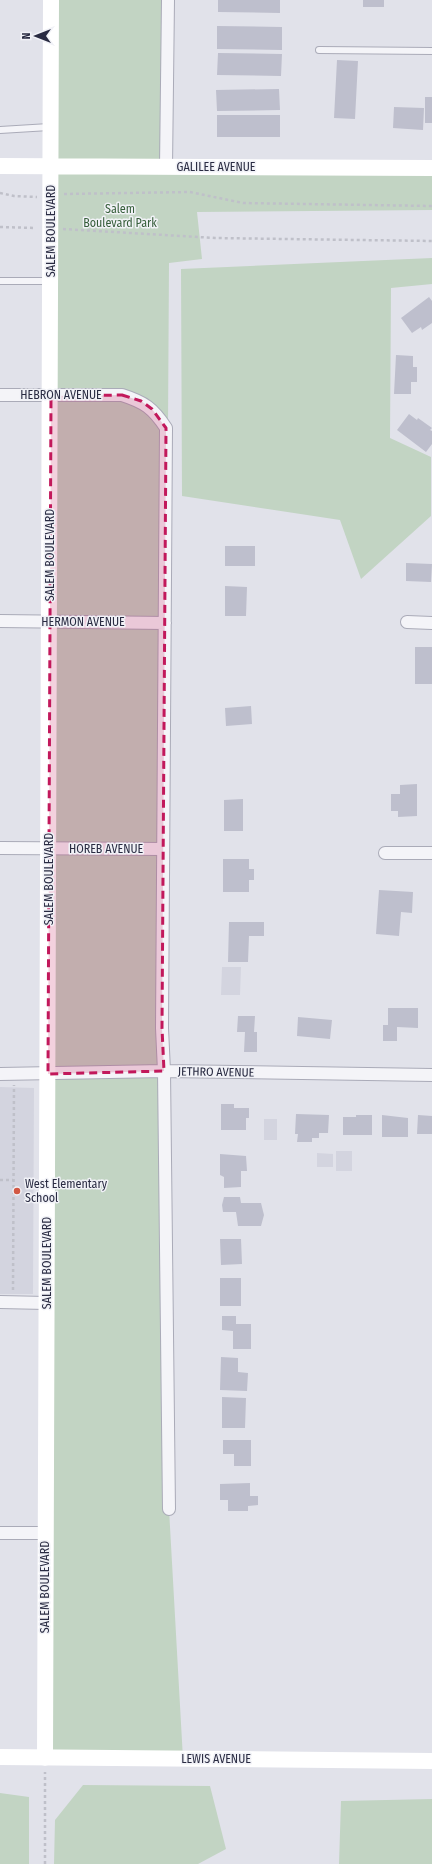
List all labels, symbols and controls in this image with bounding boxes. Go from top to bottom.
north arrow [16,16,56,56]
text: N [20,33,33,39]
street label: GALILEE AVENUE [177,160,256,174]
street label: SALEM BOULEVARD [44,185,58,277]
park label: Salem Boulevard Park [83,202,157,230]
street label: HEBRON AVENUE [20,388,102,402]
street label: SALEM BOULEVARD [43,509,57,601]
street label: HERMON AVENUE [41,615,125,629]
street label: SALEM BOULEVARD [42,833,56,925]
street label: HOREB AVENUE [69,842,143,856]
street label: JETHRO AVENUE [178,1064,255,1080]
place label: West Elementary School [25,1177,108,1205]
marker: West Elementary School [12,1186,22,1196]
street label: SALEM BOULEVARD [40,1217,54,1309]
street label: SALEM BOULEVARD [38,1541,52,1633]
street label: LEWIS AVENUE [181,1752,251,1766]

